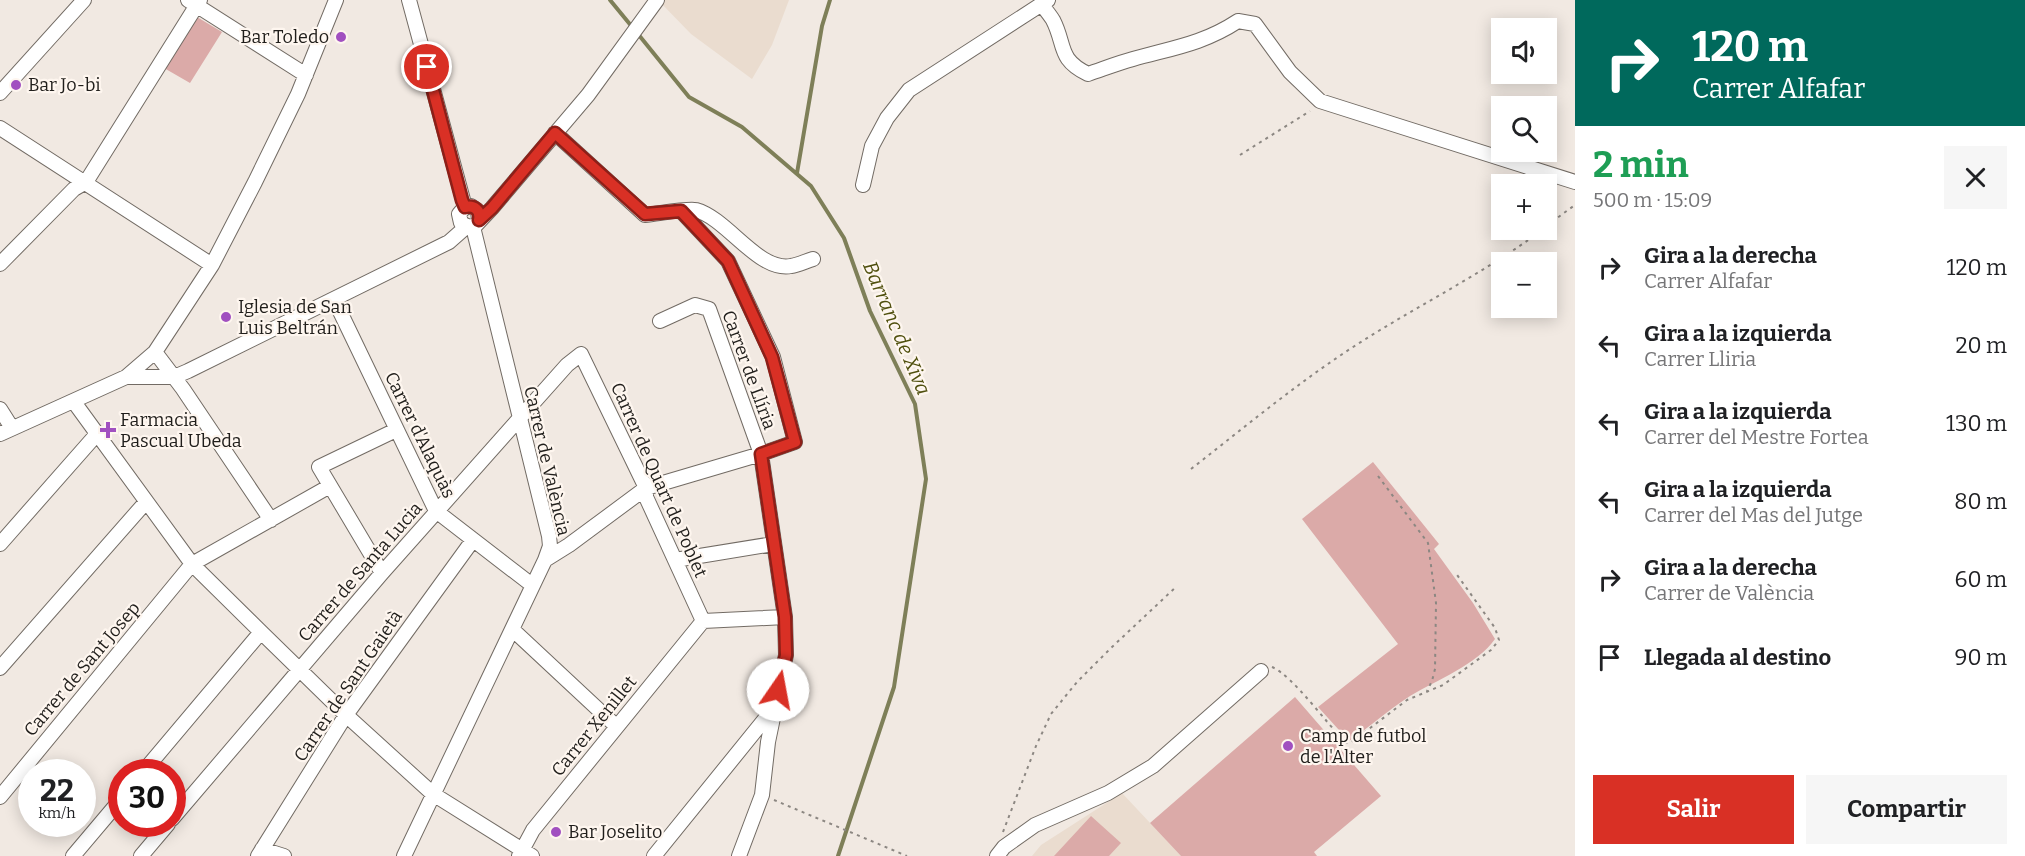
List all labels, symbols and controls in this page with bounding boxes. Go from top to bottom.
map controls [1491,18,1557,318]
button: sound [1491,18,1557,84]
text: 120 m [1692,22,1808,72]
icon: right [1593,24,1671,102]
place label: Bar Toledo [240,26,329,48]
marker: Bar Toledo [334,30,348,44]
pin [401,41,452,92]
icon: arrive [410,50,443,83]
text: Carrer Alfafar [1692,73,1865,105]
place label: Bar Jo-bi [28,74,101,96]
marker: Bar Jo-bi [9,78,23,92]
button: search [1491,96,1557,162]
text: 2 min [1593,143,1689,187]
button: close [1944,146,2007,209]
button: + [1491,174,1557,240]
text: 500 m · 15:09 [1593,188,1712,212]
text: Gira a la derecha [1644,242,1817,269]
icon: right [1593,251,1626,284]
button: − [1491,252,1557,318]
text: 120 m [1947,254,2007,281]
water label: Barranc de Xiva [858,258,936,398]
text: Carrer Alfafar [1644,269,1772,293]
place label: Iglesia de San Luis Beltrán [238,296,352,339]
street label: Carrer de Llíria [717,307,781,433]
marker: Iglesia de San Luis Beltrán [219,310,233,324]
text: Gira a la izquierda [1644,320,1832,347]
icon: left [1593,329,1626,362]
text: 20 m [1956,332,2007,359]
text: Carrer Lliria [1644,347,1756,371]
street label: Carrer d'Alaquàs [380,368,460,502]
street label: Carrer de Quart de Poblet [606,379,712,581]
street label: Carrer de València [519,384,575,538]
text: Gira a la izquierda [1644,398,1832,425]
icon: left [1593,407,1626,440]
place label: Farmacia Pascual Ubeda [120,409,242,452]
text: 130 m [1946,410,2007,437]
marker: Farmacia Pascual Ubeda [101,423,115,437]
text: Carrer del Mestre Fortea [1644,425,1869,449]
text: Gira a la izquierda [1644,476,1832,503]
icon: left [1593,485,1626,518]
text: 80 m [1954,488,2007,515]
street label: Carrer de Santa Lucia [293,497,427,646]
text: Carrer del Mas del Jutge [1644,503,1863,527]
text: Gira a la derecha [1644,554,1817,581]
icon: right [1593,563,1626,596]
text: 60 m [1955,566,2007,593]
text: Carrer de València [1644,581,1814,605]
street label: Carrer de Sant Josep [19,597,145,741]
street label: Carrer de Sant Gaietà [289,606,407,766]
icon: arrive [1593,641,1626,674]
text: Llegada al destino [1644,644,1831,671]
text: 90 m [1955,644,2007,671]
position arrow [746,658,810,722]
street label: Carrer Xenillet [547,671,642,781]
place label: Camp de futbol de l'Alter [1300,725,1426,768]
marker: Camp de futbol de l'Alter [1281,739,1295,753]
speed limit sign: 30 [108,759,186,837]
text: 22 [40,773,74,809]
button: Salir [1593,775,1794,844]
button: Compartir [1806,775,2007,844]
text: km/h [38,804,76,822]
place label: Bar Joselito [568,821,662,843]
marker: Bar Joselito [549,825,563,839]

